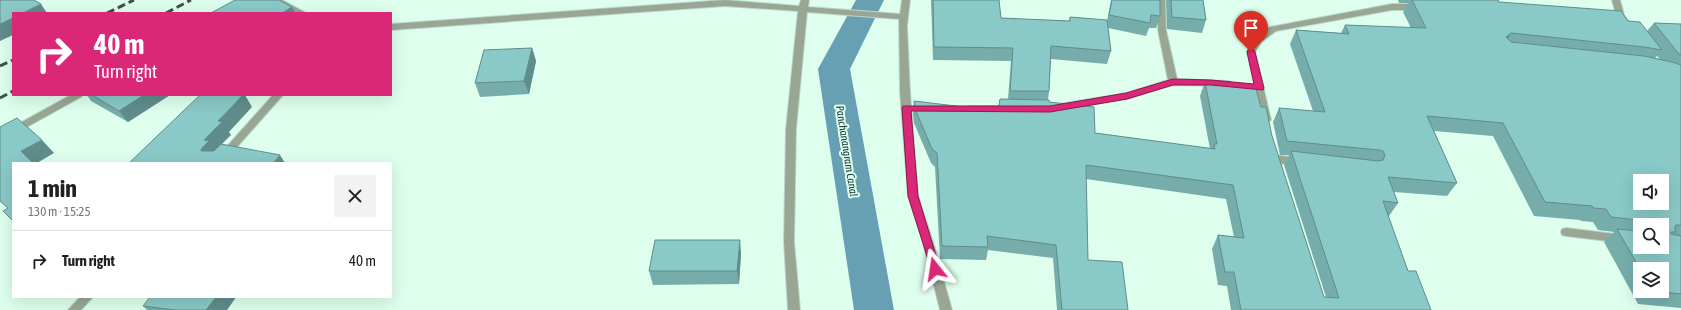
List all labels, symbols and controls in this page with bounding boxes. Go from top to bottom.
pin [1234,11,1268,52]
icon: arrive [1240,17,1262,39]
icon: right [28,28,80,80]
text: 40 m [94,28,144,60]
text: Turn right [94,61,157,82]
water label: Panchanangram Canal [834,105,860,198]
map controls [1633,174,1669,298]
button: sound [1633,174,1669,210]
text: 1 min [28,175,77,202]
button: close [334,175,376,217]
text: 130 m · 15:25 [28,204,91,219]
button: search [1633,218,1669,254]
position arrow [914,248,956,290]
icon: right [28,250,50,272]
text: Turn right [62,252,115,269]
text: 40 m [349,252,376,269]
button: layers [1633,262,1669,298]

